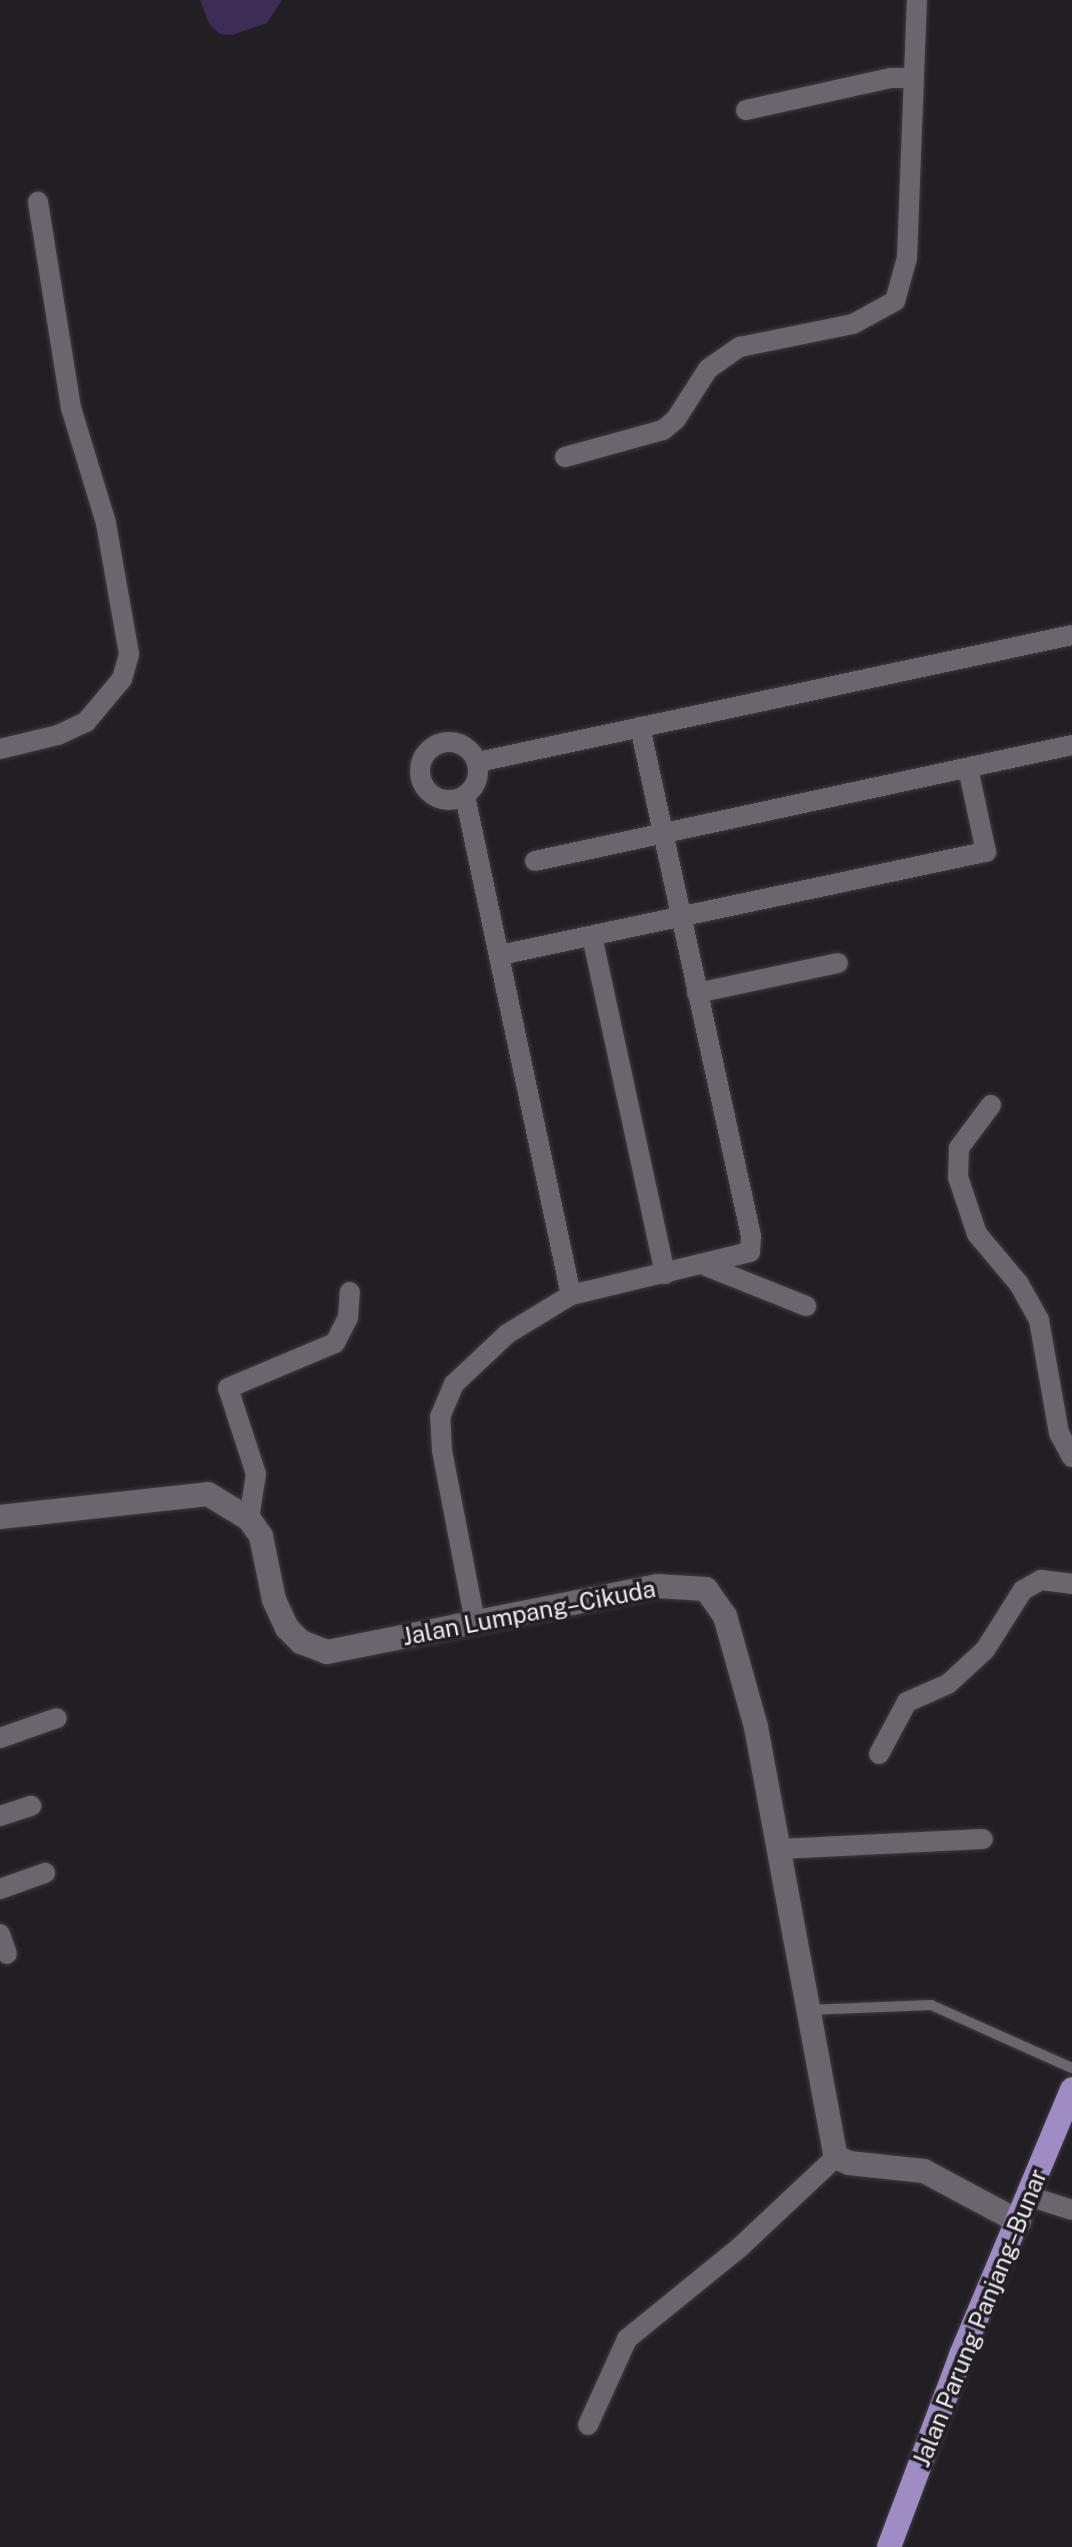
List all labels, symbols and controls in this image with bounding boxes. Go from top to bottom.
street label: Jalan Lumpang–Cikuda [400,1574,658,1652]
street label: Jalan Parung Panjang–Bunar [907,2165,1053,2471]

